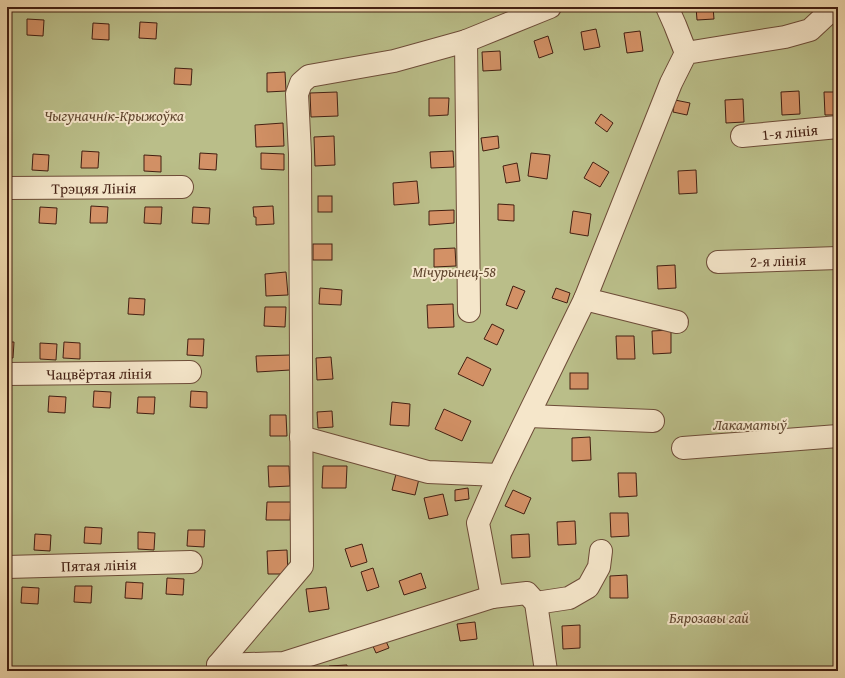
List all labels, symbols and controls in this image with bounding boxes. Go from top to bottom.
park label: Чыгуначнік-Крыжоўка [44,105,184,126]
street label: 1-я лінія [761,118,819,145]
street label: Трэцяя Лінія [51,177,137,198]
street label: 2-я лінія [749,249,807,271]
park label: Мічурынец-58 [412,261,496,282]
street label: Чацвёртая лінія [46,362,152,384]
park label: Лакаматыў [713,414,787,435]
street label: Пятая лінія [61,553,137,576]
park label: Бярозавы гай [669,607,749,628]

